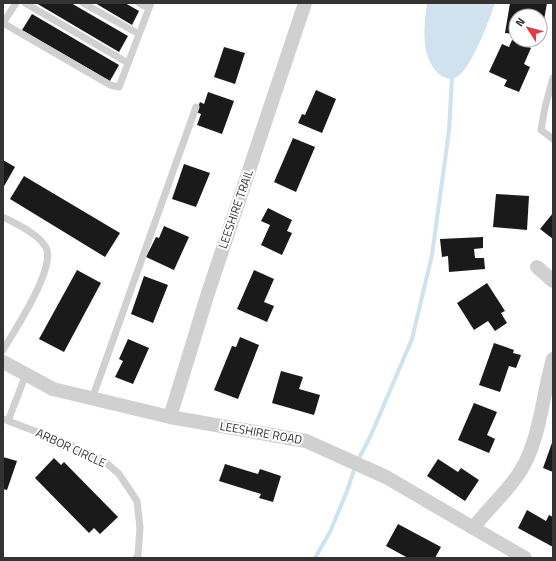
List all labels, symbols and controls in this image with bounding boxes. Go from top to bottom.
north arrow [508,8,548,48]
text: N [511,14,529,30]
street label: LEESHIRE TRAIL [213,166,258,251]
street label: LEESHIRE ROAD [218,416,304,449]
street label: ARBOR CIRCLE [33,423,110,472]

